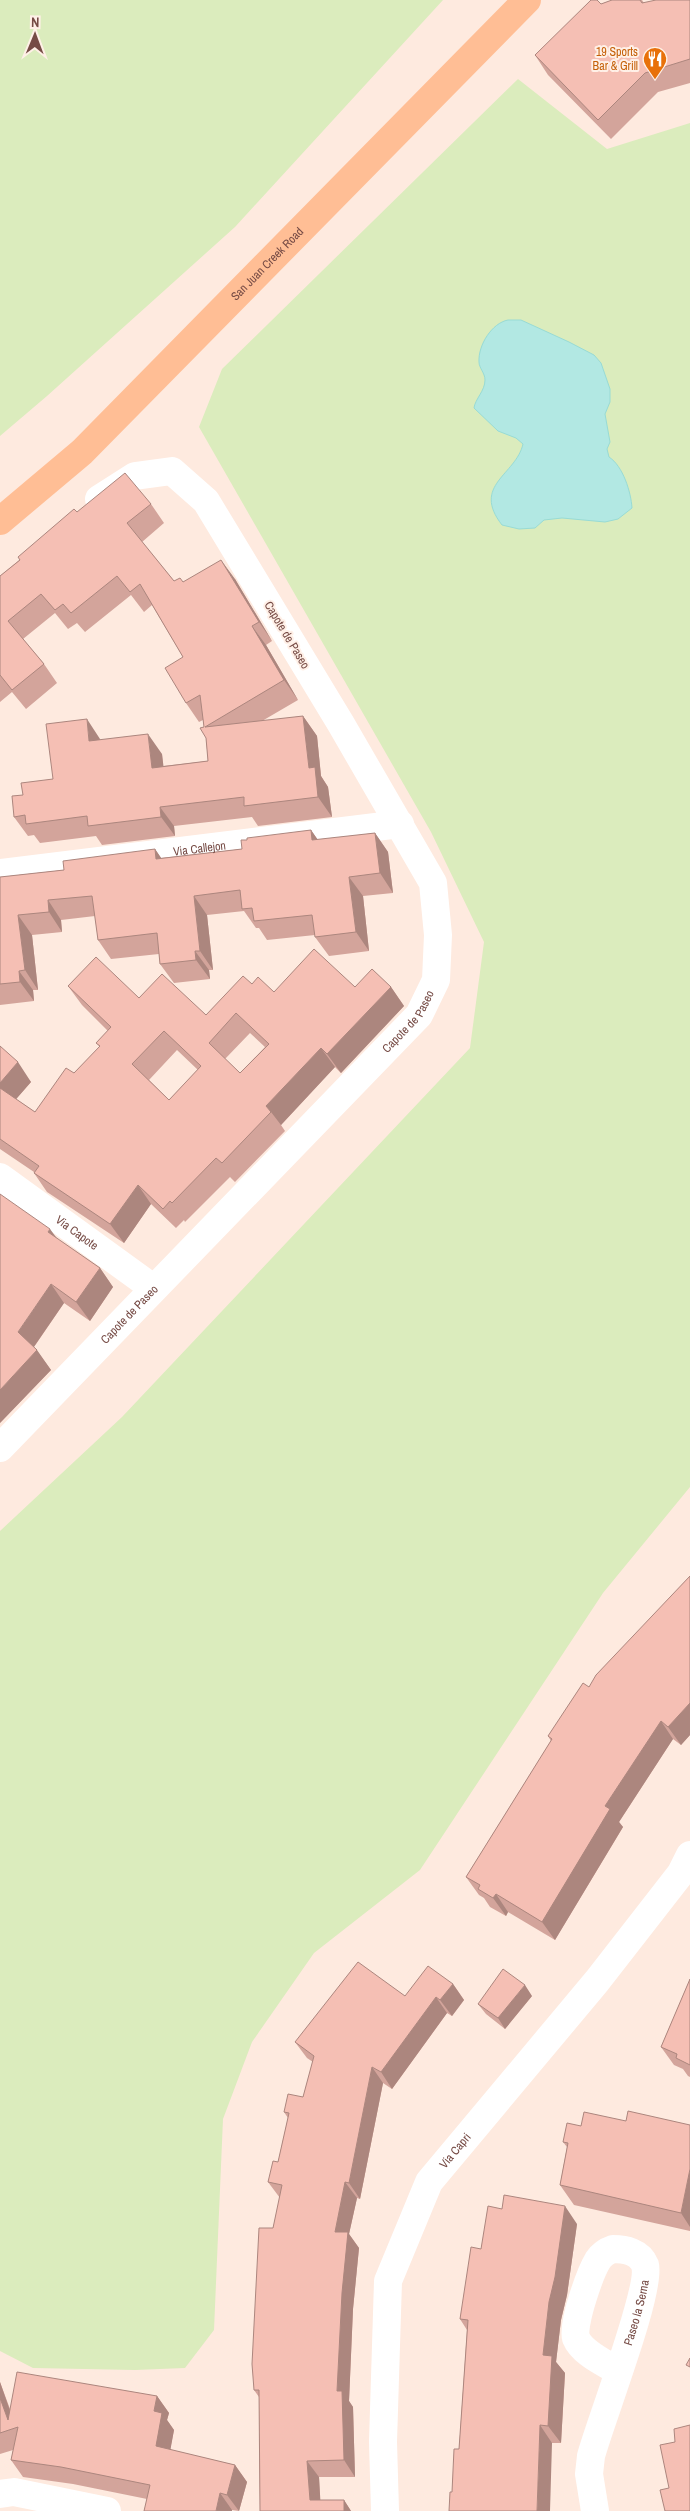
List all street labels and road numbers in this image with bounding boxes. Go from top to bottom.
street label: San Juan Creek Road [227,224,307,304]
street label: Capote de Paseo [261,598,313,672]
street label: Via Callejon [172,837,227,860]
street label: Capote de Paseo [379,988,438,1056]
street label: Via Capote [52,1212,101,1254]
street label: Capote de Paseo [97,1281,162,1347]
street label: Via Capri [436,2130,475,2172]
street label: Paseo la Serna [620,2278,653,2347]

